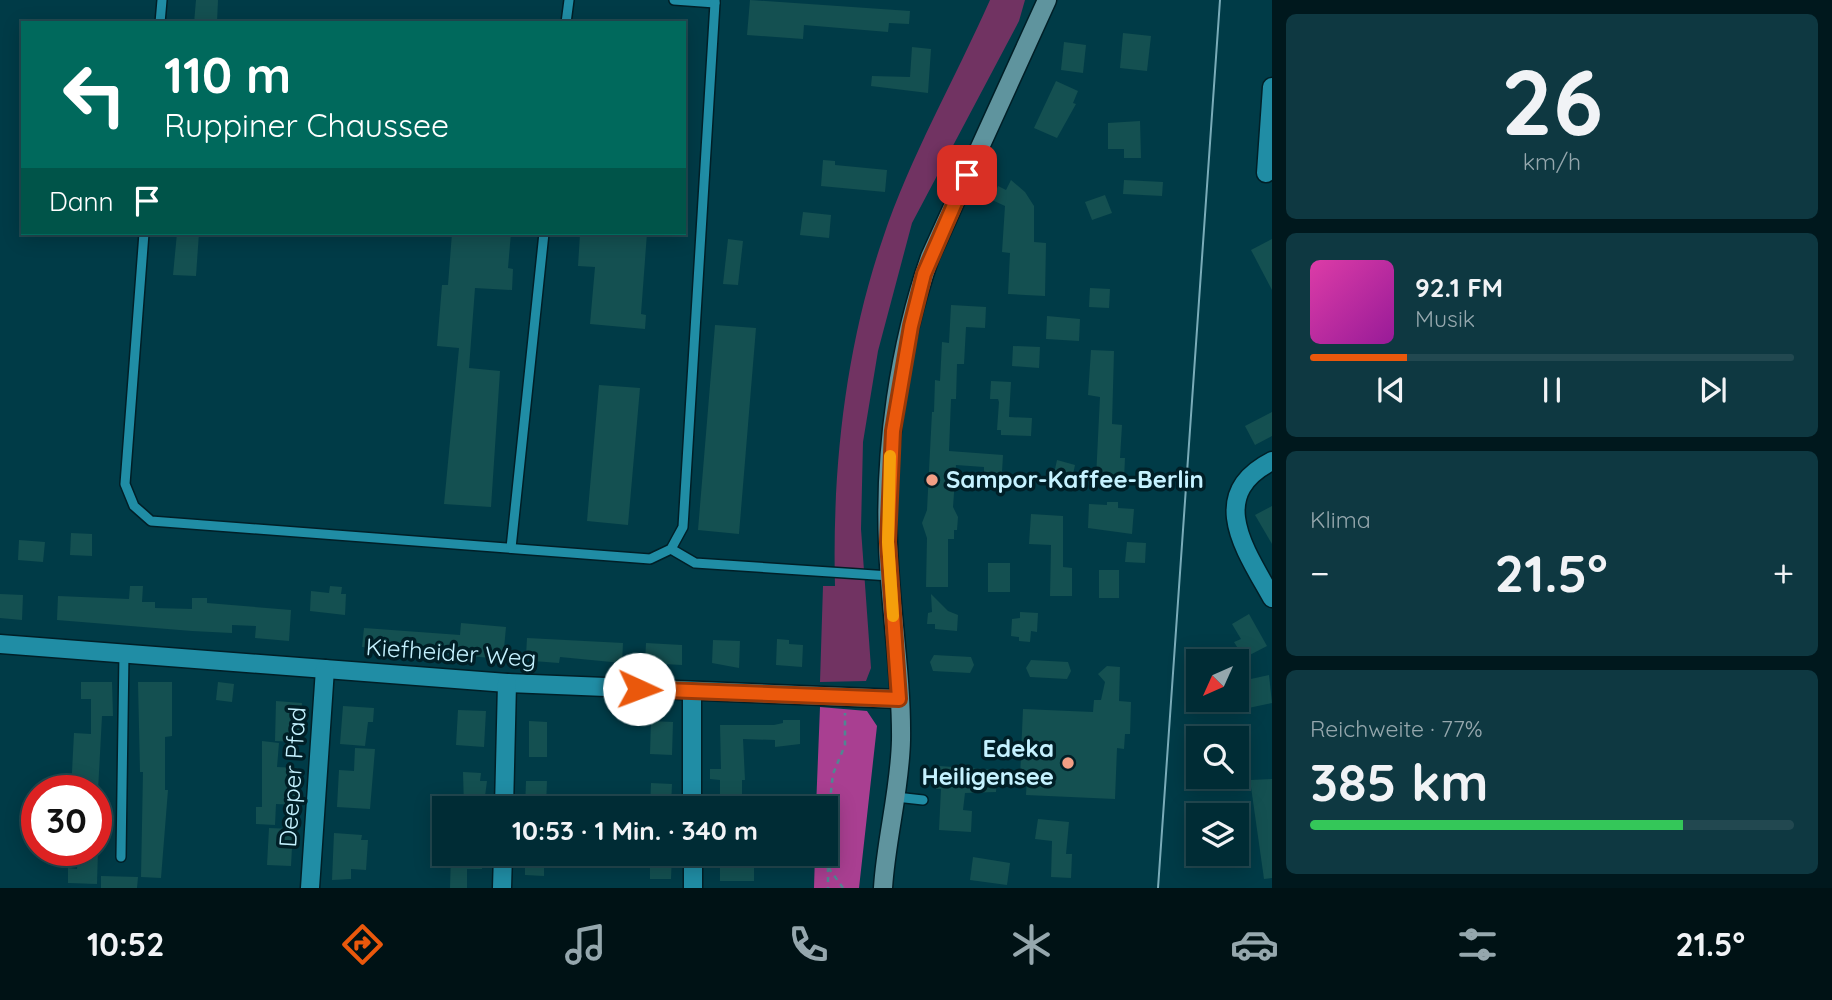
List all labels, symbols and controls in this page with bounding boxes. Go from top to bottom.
text: 110 m [164,44,291,105]
text: 26 [1501,44,1603,158]
icon: left [49,49,140,140]
text: Ruppiner Chaussee [164,105,449,145]
pin [937,145,997,205]
text: km/h [1523,147,1581,176]
icon: arrive [948,156,986,194]
icon: arrive [128,182,166,220]
text: Dann [49,185,114,218]
text: 92.1 FM [1415,271,1503,304]
text: Musik [1415,304,1475,333]
icon: previous [1372,371,1410,409]
icon: pause [1533,371,1571,409]
icon: next [1694,371,1732,409]
place label: Sampor-Kaffee-Berlin [946,464,1204,494]
marker: Sampor-Kaffee-Berlin [924,472,940,488]
text: Klima [1310,505,1371,534]
text: 21.5° [1495,540,1608,605]
text: − [1310,549,1330,597]
text: + [1773,549,1794,597]
street label: Kiefheider Weg [365,631,537,673]
north arrow [1186,649,1250,712]
map controls [1186,649,1249,866]
position arrow [602,652,676,726]
street label: Deeper Pfad [272,706,312,848]
text: Reichweite · 77% [1310,714,1483,743]
button: search [1186,726,1249,789]
place label: Edeka Heiligensee [922,733,1054,791]
text: 385 km [1310,749,1488,814]
marker: Edeka Heiligensee [1060,755,1076,771]
speed limit sign: 30 [21,775,112,866]
button: layers [1186,803,1249,866]
text: 10:53 · 1 Min. · 340 m [512,814,758,847]
icon: directions [338,920,387,969]
icon: music [561,920,610,969]
icon: phone [784,920,833,969]
icon: climate [1007,920,1056,969]
icon: car [1230,920,1279,969]
icon: filters [1453,920,1502,969]
text: 10:52 [87,924,164,964]
text: 21.5° [1675,924,1745,964]

